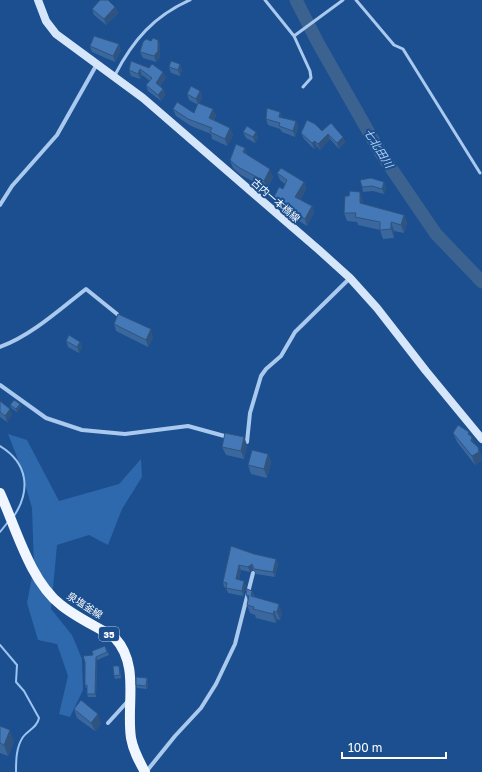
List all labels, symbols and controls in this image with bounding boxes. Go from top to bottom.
water label: 七北田川 [362,126,397,171]
street label: 古内一本橋線 [249,176,303,224]
street label: 泉塩釜線 [65,589,105,621]
road number: 35 [99,627,119,641]
scale bar [342,734,446,760]
text: 100 m [348,740,382,755]

